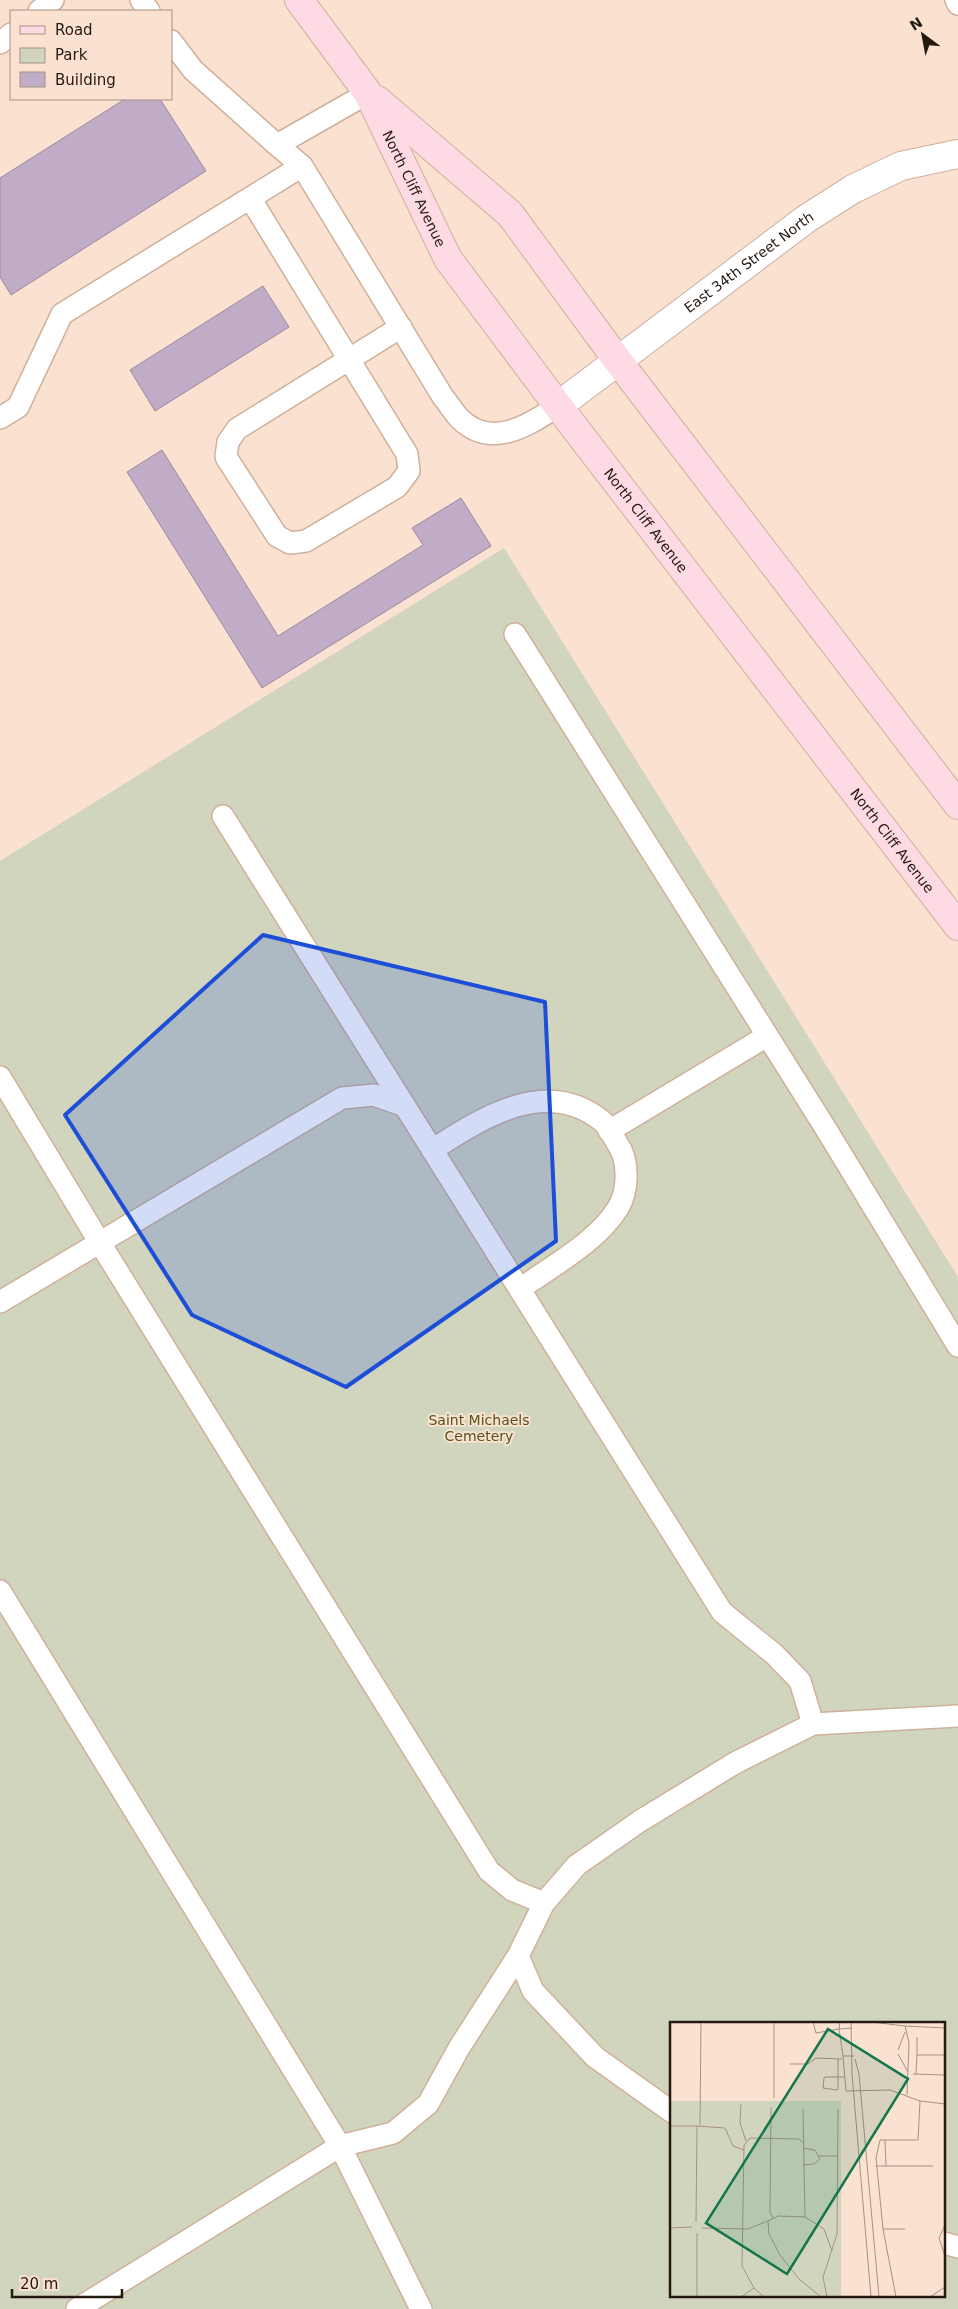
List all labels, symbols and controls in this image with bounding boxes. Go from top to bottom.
legend [10,10,172,100]
north arrow [898,10,948,60]
text: N [907,14,925,34]
text: Road [55,21,93,39]
text: Park [55,46,88,64]
text: Building [55,71,116,89]
street label: North Cliff Avenue [379,128,449,250]
street label: East 34th Street North [681,208,816,316]
street label: North Cliff Avenue [601,465,691,576]
street label: North Cliff Avenue [847,785,937,896]
park label: Saint Michaels Cemetery [428,1412,530,1444]
inset map [670,2022,946,2296]
scale bar [12,2266,122,2298]
text: 20 m [20,2275,58,2293]

